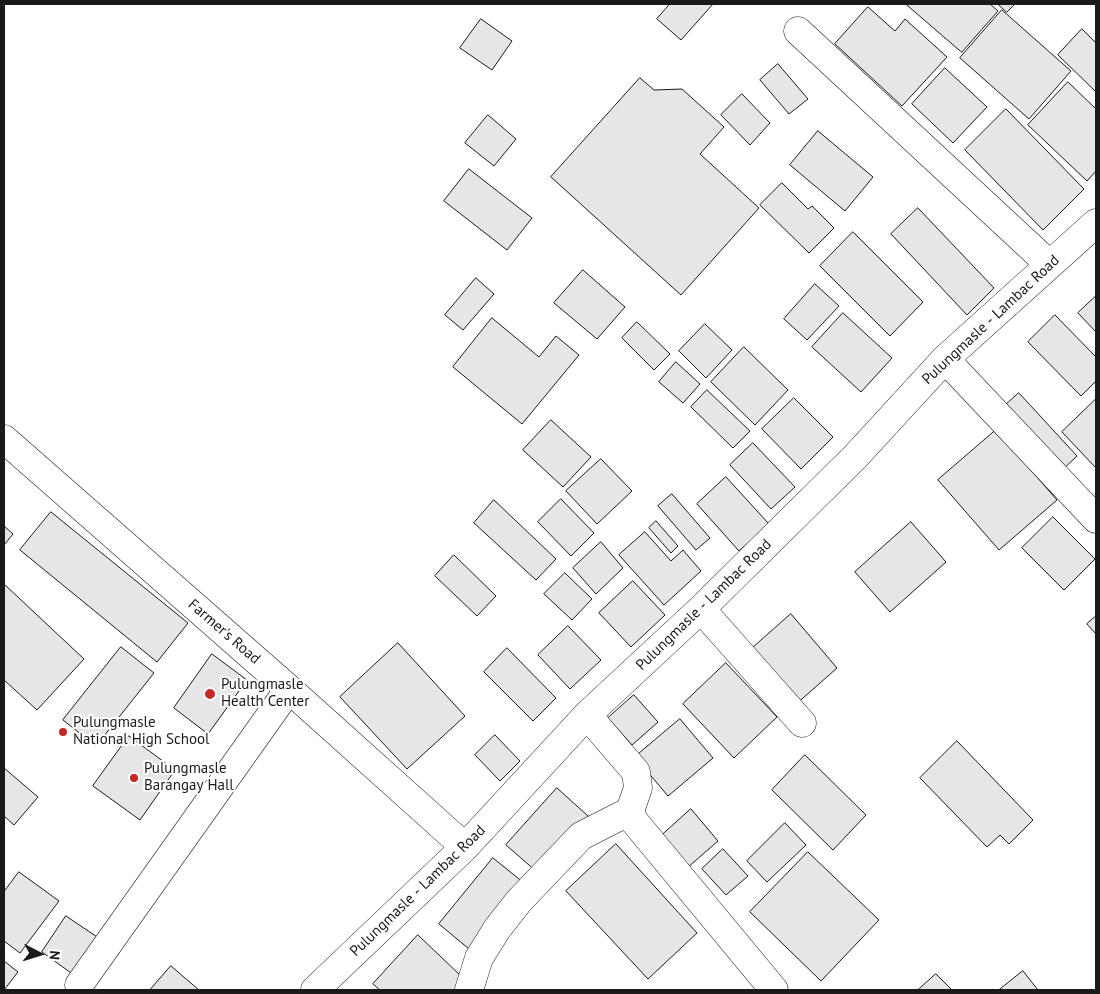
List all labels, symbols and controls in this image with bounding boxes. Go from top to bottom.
street label: Pulungmasle - Lambac Road [919,252,1063,388]
street label: Pulungmasle - Lambac Road [633,536,775,674]
street label: Farmer's Road [184,596,264,668]
place label: Pulungmasle Health Center [221,676,309,711]
marker: Pulungmasle Health Center [203,687,217,701]
place label: Pulungmasle National High School [73,714,209,749]
marker: Pulungmasle National High School [57,726,69,738]
place label: Pulungmasle Barangay Hall [144,760,234,795]
marker: Pulungmasle Barangay Hall [128,772,140,784]
street label: Pulungmasle - Lambac Road [347,822,489,960]
north arrow [15,929,65,979]
text: N [46,950,64,961]

